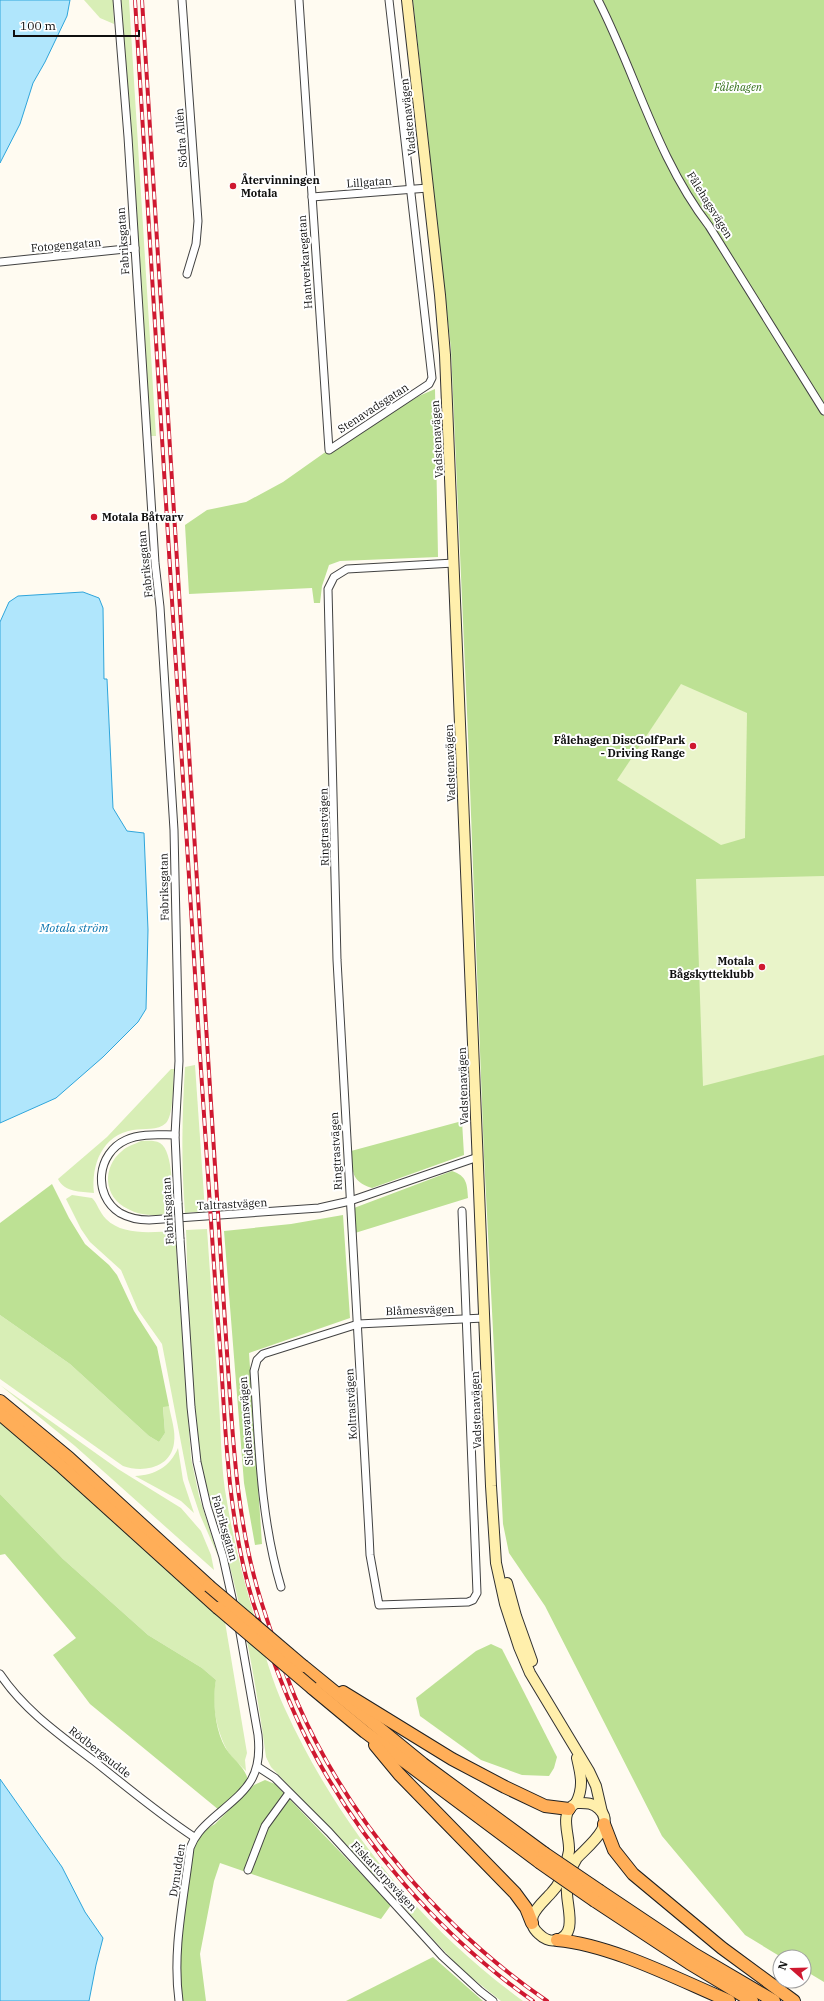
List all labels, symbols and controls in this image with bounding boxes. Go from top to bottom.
scale bar [14,12,139,38]
text: 100 m [20,18,56,33]
street label: Vadstenavägen [397,78,419,156]
park label: Fålehagen [713,80,763,94]
street label: Södra Allén [172,108,190,168]
street label: Fålehagsvägen [684,169,736,241]
place label: Återvinningen Motala [241,173,320,200]
street label: Lillgatan [346,173,392,191]
marker: Återvinningen Motala [228,181,238,191]
street label: Fabriksgatan [114,207,132,275]
street label: Hantverkaregatan [295,215,315,309]
street label: Fotogengatan [30,235,102,255]
street label: Stenavadsgatan [335,380,411,436]
street label: Vadstenavägen [428,400,446,478]
place label: Motala Båtvarv [102,510,184,524]
marker: Motala Båtvarv [89,512,99,522]
street label: Fabriksgatan [134,530,156,598]
street label: Vadstenavägen [442,724,458,802]
place label: Fålehagen DiscGolfPark - Driving Range [554,733,685,760]
marker: Fålehagen DiscGolfPark - Driving Range [688,741,698,751]
street label: Ringtrastvägen [316,788,332,866]
street label: Fabriksgatan [156,853,172,921]
water label: Motala ström [39,920,108,935]
place label: Motala Bågskytteklubb [669,954,754,981]
marker: Motala Bågskytteklubb [757,962,767,972]
street label: Vadstenavägen [455,1047,471,1125]
street label: Ringtrastvägen [327,1112,345,1190]
street label: Fabriksgatan [159,1177,177,1245]
street label: Taltrastvägen [196,1195,268,1213]
street label: Blåmesvägen [385,1302,455,1318]
street label: Koltrastvägen [342,1368,360,1440]
street label: Vadstenavägen [468,1371,484,1449]
street label: Sidensvansvägen [236,1376,256,1466]
street label: Fabriksgatan [209,1494,241,1562]
street label: Rödbergsudde [66,1723,134,1781]
street label: Fiskartorpsvägen [348,1838,420,1914]
street label: Dynudden [166,1842,188,1898]
north arrow [772,1949,812,1989]
text: N [775,1959,791,1972]

